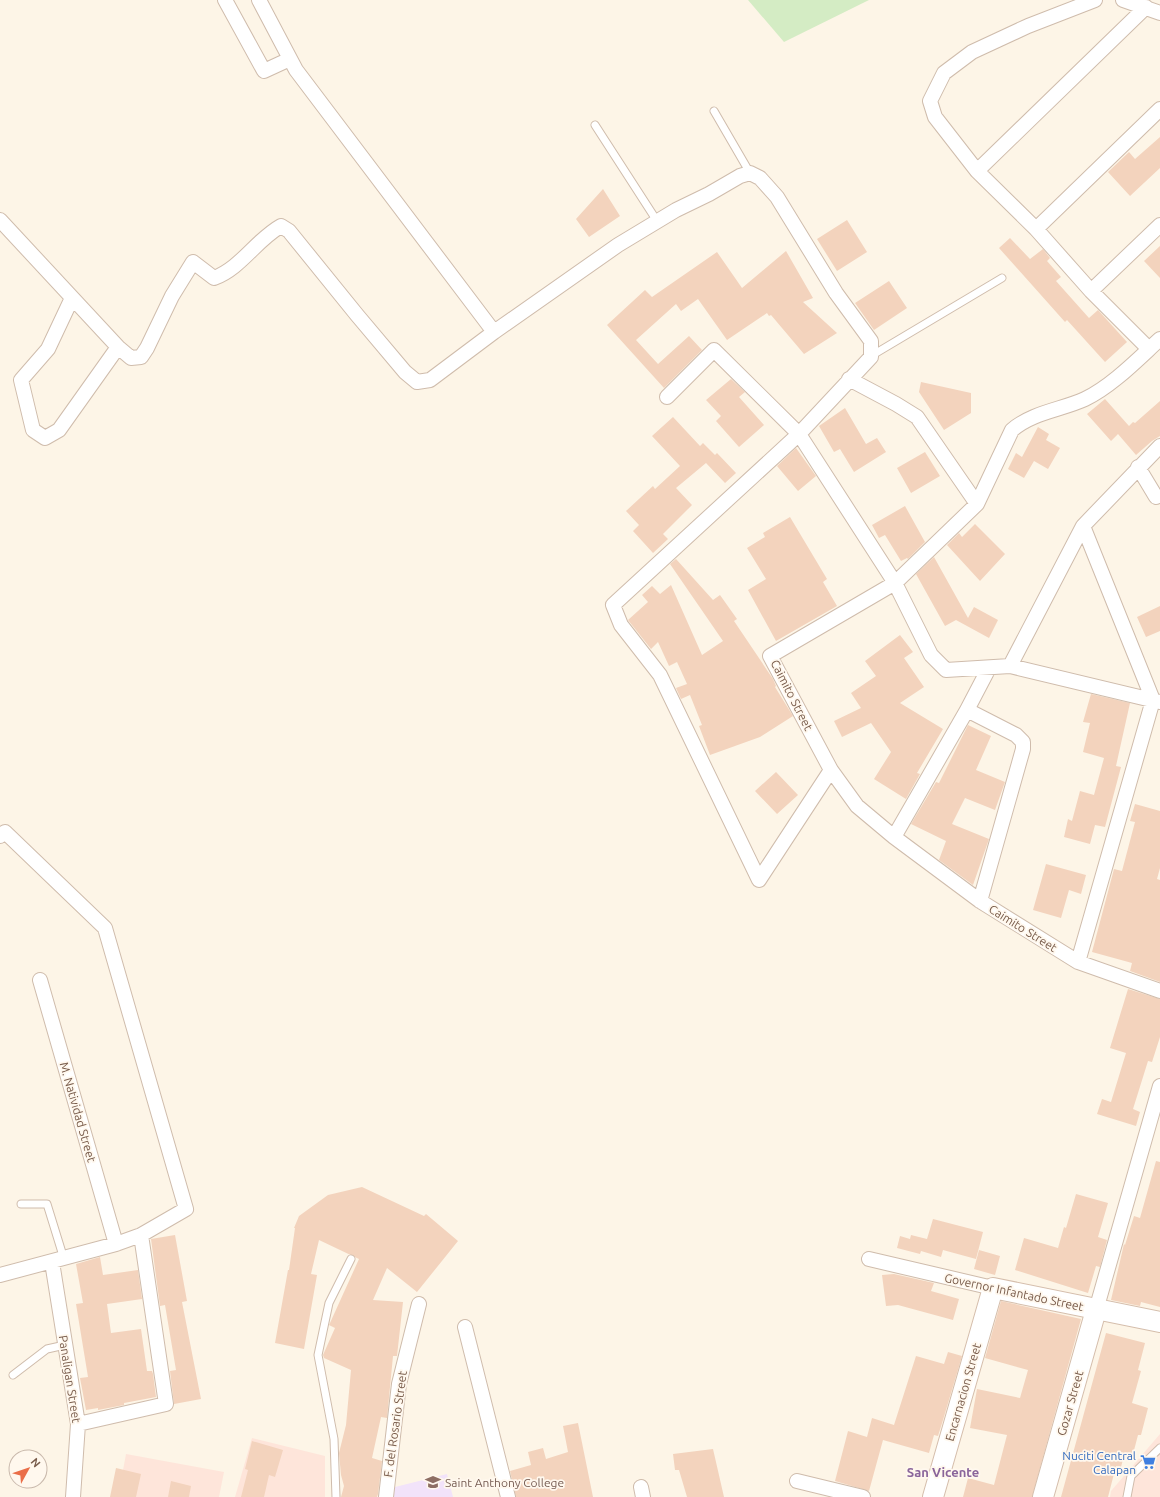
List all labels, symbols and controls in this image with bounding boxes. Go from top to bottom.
street label: Caimito Street [769,657,816,733]
street label: Caimito Street [987,902,1060,954]
street label: M. Natividad Street [57,1060,99,1164]
street label: Governor Infantado Street [943,1271,1085,1313]
street label: Panaligan Street [57,1334,83,1424]
street label: Encarnacion Street [943,1341,983,1443]
street label: Gozar Street [1054,1369,1086,1437]
street label: F. del Rosario Street [381,1370,409,1478]
north arrow [8,1449,48,1489]
place label: Nuciti Central Calapan [1062,1449,1136,1476]
supermarket icon: Nuciti Central Calapan [1139,1453,1157,1471]
text: N [28,1456,43,1470]
district label: San Vicente [907,1465,979,1479]
school or university icon: Saint Anthony College [424,1473,442,1491]
place label: Saint Anthony College [445,1476,564,1489]

